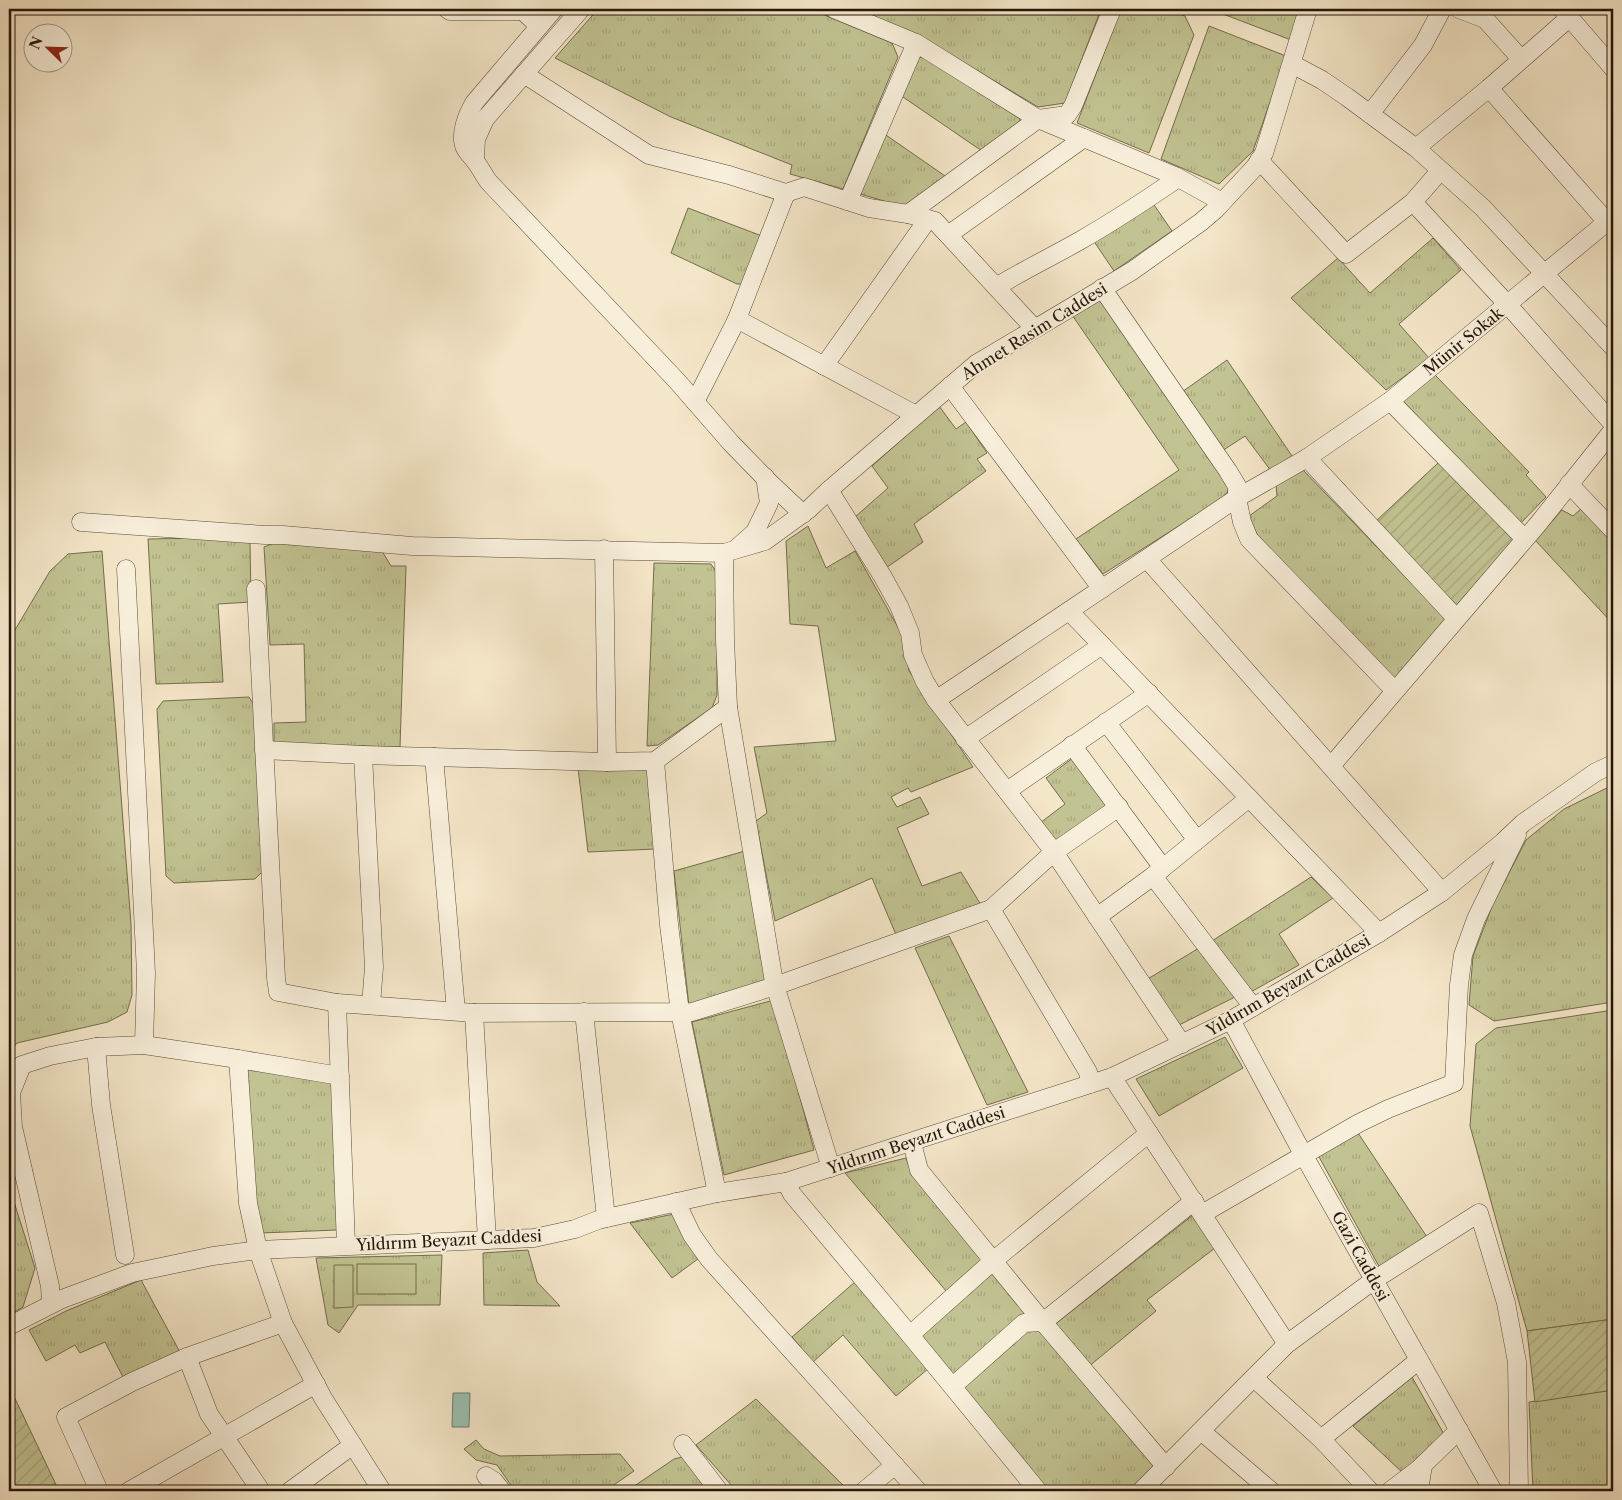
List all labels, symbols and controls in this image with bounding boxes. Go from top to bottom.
north arrow [22,22,72,72]
text: N [25,34,47,52]
street label: Ahmet Rasim Caddesi [957,278,1111,384]
street label: Münir Sokak [1419,302,1508,379]
street label: Yıldırım Beyazıt Caddesi [1202,930,1374,1041]
street label: Yıldırım Beyazıt Caddesi [824,1102,1008,1179]
street label: Gazi Caddesi [1328,1208,1394,1305]
street label: Yıldırım Beyazıt Caddesi [355,1225,542,1255]

